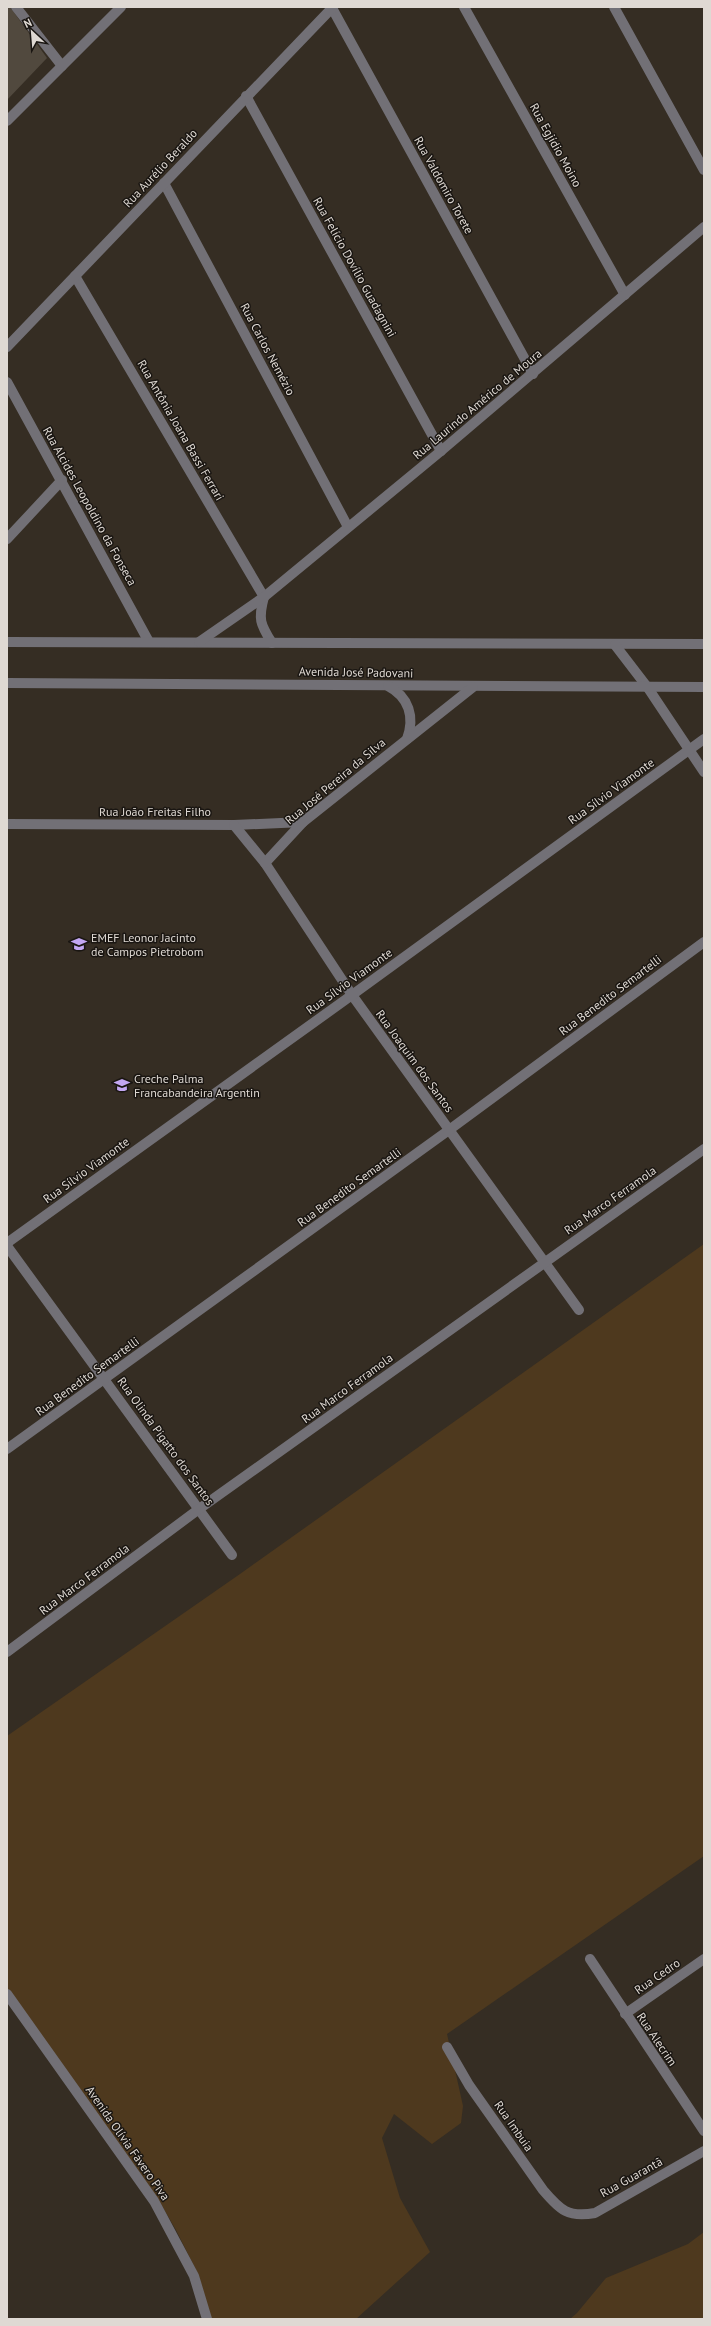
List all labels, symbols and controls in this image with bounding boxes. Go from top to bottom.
north arrow [12,12,52,52]
text: N [21,15,34,31]
street label: Rua Egjídio Moino [527,101,585,189]
street label: Rua Aurélio Beraldo [120,126,200,210]
street label: Rua Valdomiro Torete [411,134,477,236]
street label: Rua Felício Dovílio Guadagnini [310,194,400,340]
street label: Rua Carlos Nemézio [237,300,299,398]
street label: Rua Laurindo Américo de Moura [409,346,545,462]
street label: Rua Antônia Joana Bassi Ferrari [135,357,227,503]
street label: Rua Alcides Leopoldino da Fonseca [40,424,140,588]
street label: Avenida José Padovani [299,664,413,680]
street label: Rua José Pereira da Silva [282,735,388,827]
street label: Rua Sílvio Viamonte [565,755,657,827]
street label: Rua João Freitas Filho [99,804,211,819]
place label: EMEF Leonor Jacinto de Campos Pietrobom [91,930,204,959]
school or university icon: EMEF Leonor Jacinto de Campos Pietrobom [70,935,88,953]
street label: Rua Sílvio Viamonte [303,945,395,1017]
street label: Rua Benedito Semartelli [556,952,664,1038]
street label: Rua Joaquim dos Santos [373,1007,457,1115]
place label: Creche Palma Francabandeira Argentin [134,1071,260,1100]
school or university icon: Creche Palma Francabandeira Argentin [113,1076,131,1094]
street label: Rua Sílvio Viamonte [40,1134,132,1206]
street label: Rua Benedito Semartelli [294,1144,404,1230]
street label: Rua Marco Ferramola [561,1163,659,1237]
street label: Rua Benedito Semartelli [32,1333,142,1419]
street label: Rua Marco Ferramola [299,1350,396,1426]
street label: Rua Olinda Pigatto dos Santos [114,1374,218,1508]
street label: Rua Marco Ferramola [36,1540,132,1618]
street label: Rua Cedro [631,1955,683,1997]
street label: Rua Alecrim [634,2009,680,2069]
street label: Avenida Olívia Fávero Piva [83,2083,173,2203]
street label: Rua Imbuia [491,2098,537,2154]
street label: Rua Guarantã [597,2154,665,2200]

